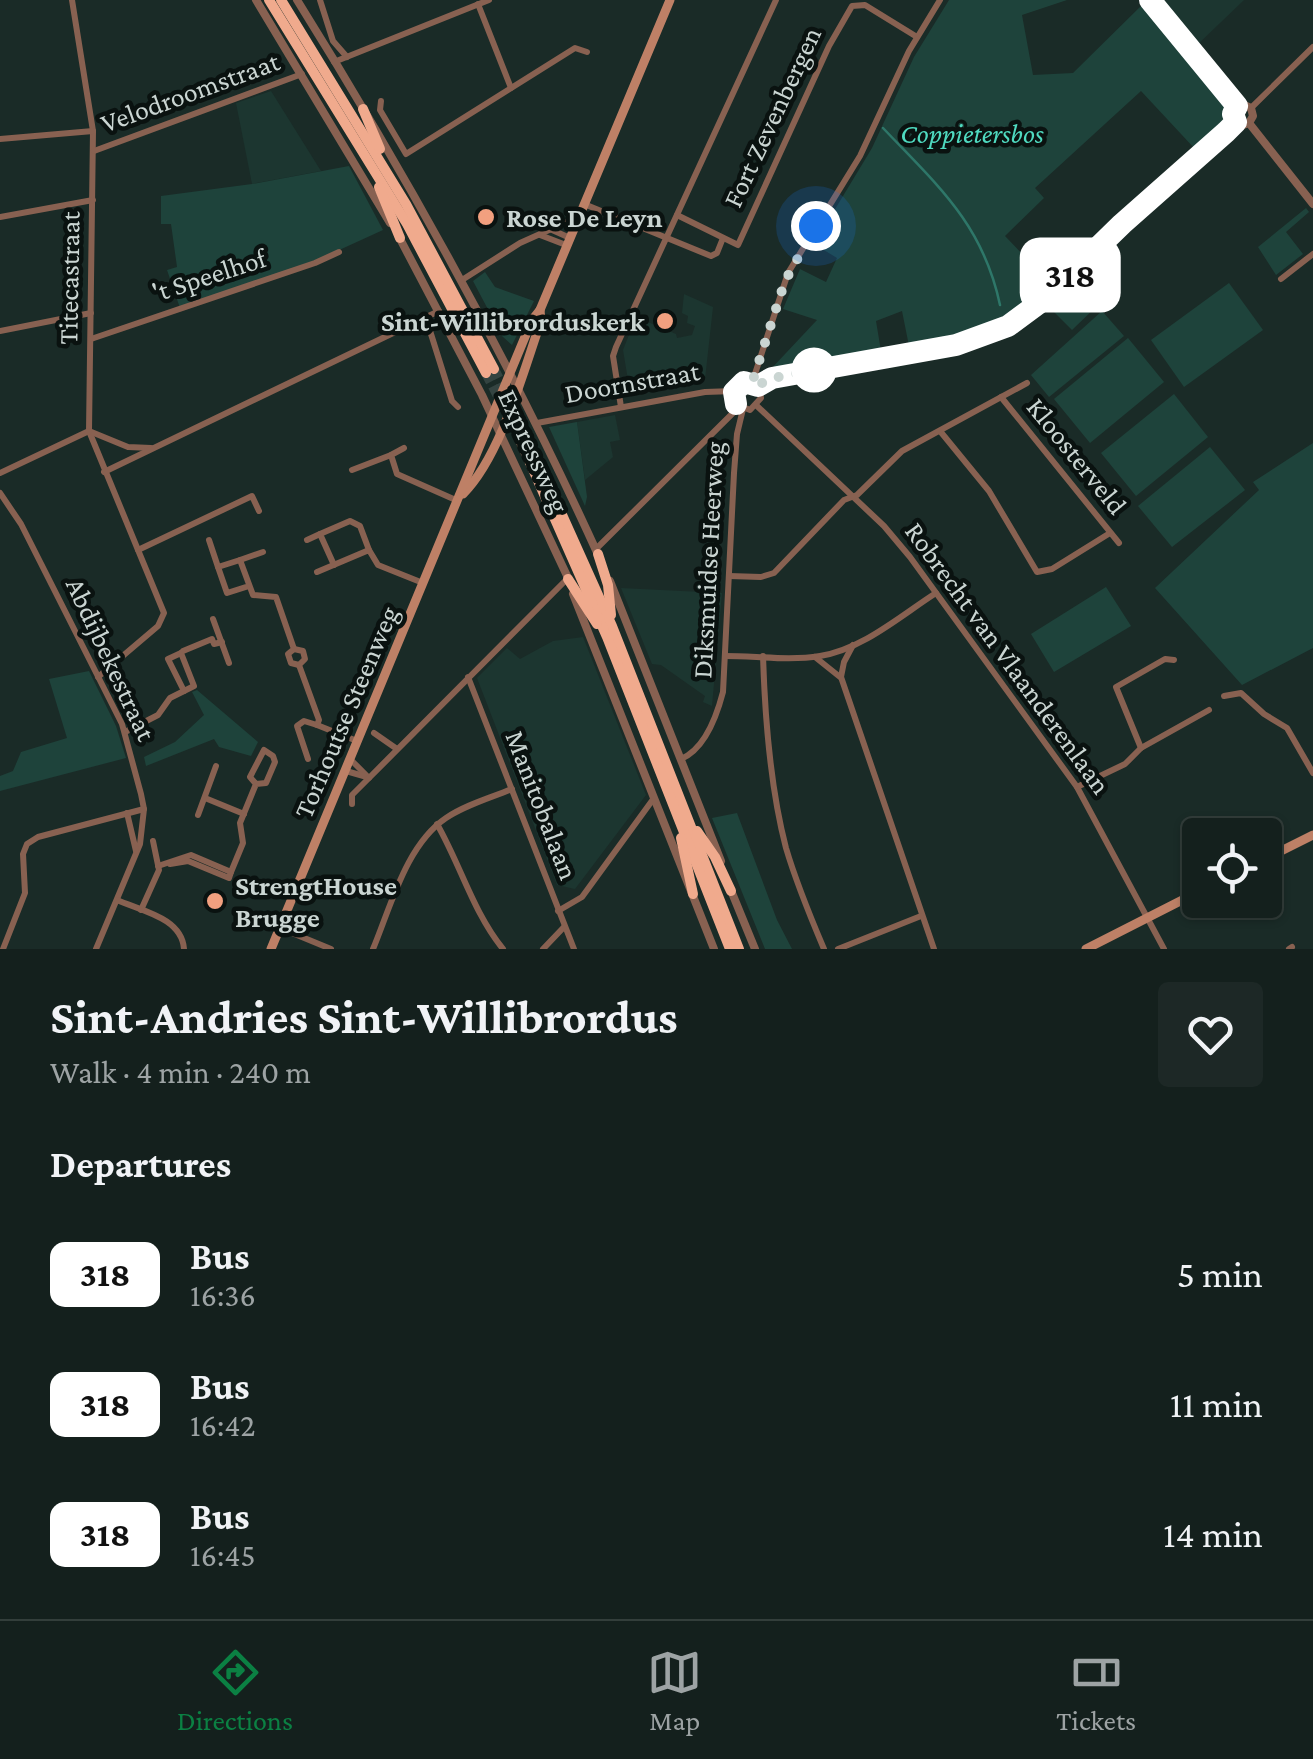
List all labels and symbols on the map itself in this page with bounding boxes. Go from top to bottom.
street label: Fort Zevenbergen [717,22,827,212]
street label: Velodroomstraat [97,45,284,139]
park label: Coppietersbos [900,118,1044,149]
your location [791,201,841,251]
place label: Rose De Leyn [506,202,663,233]
marker: Rose De Leyn [475,206,497,228]
street label: Titecastraat [52,210,86,345]
street label: 't Speelhof [148,242,271,308]
line badge: 318 [1012,242,1128,308]
place label: Sint-Willibrorduskerk [381,306,646,337]
marker: Sint-Willibrorduskerk [654,310,676,332]
unlabelled marker [793,349,835,391]
street label: Doornstraat [562,355,703,409]
street label: Expressweg [492,385,576,518]
street label: Kloosterveld [1021,392,1133,521]
street label: Diksmuidse Heerweg [686,440,730,679]
street label: Robrecht van Vlaanderenlaan [899,516,1117,800]
street label: Abdijbekestraat [60,573,163,746]
street label: Torhoutse Steenweg [287,601,405,823]
street label: Manitobalaan [499,726,585,884]
place label: StrengtHouse Brugge [235,870,397,933]
marker: StrengtHouse Brugge [204,890,226,912]

